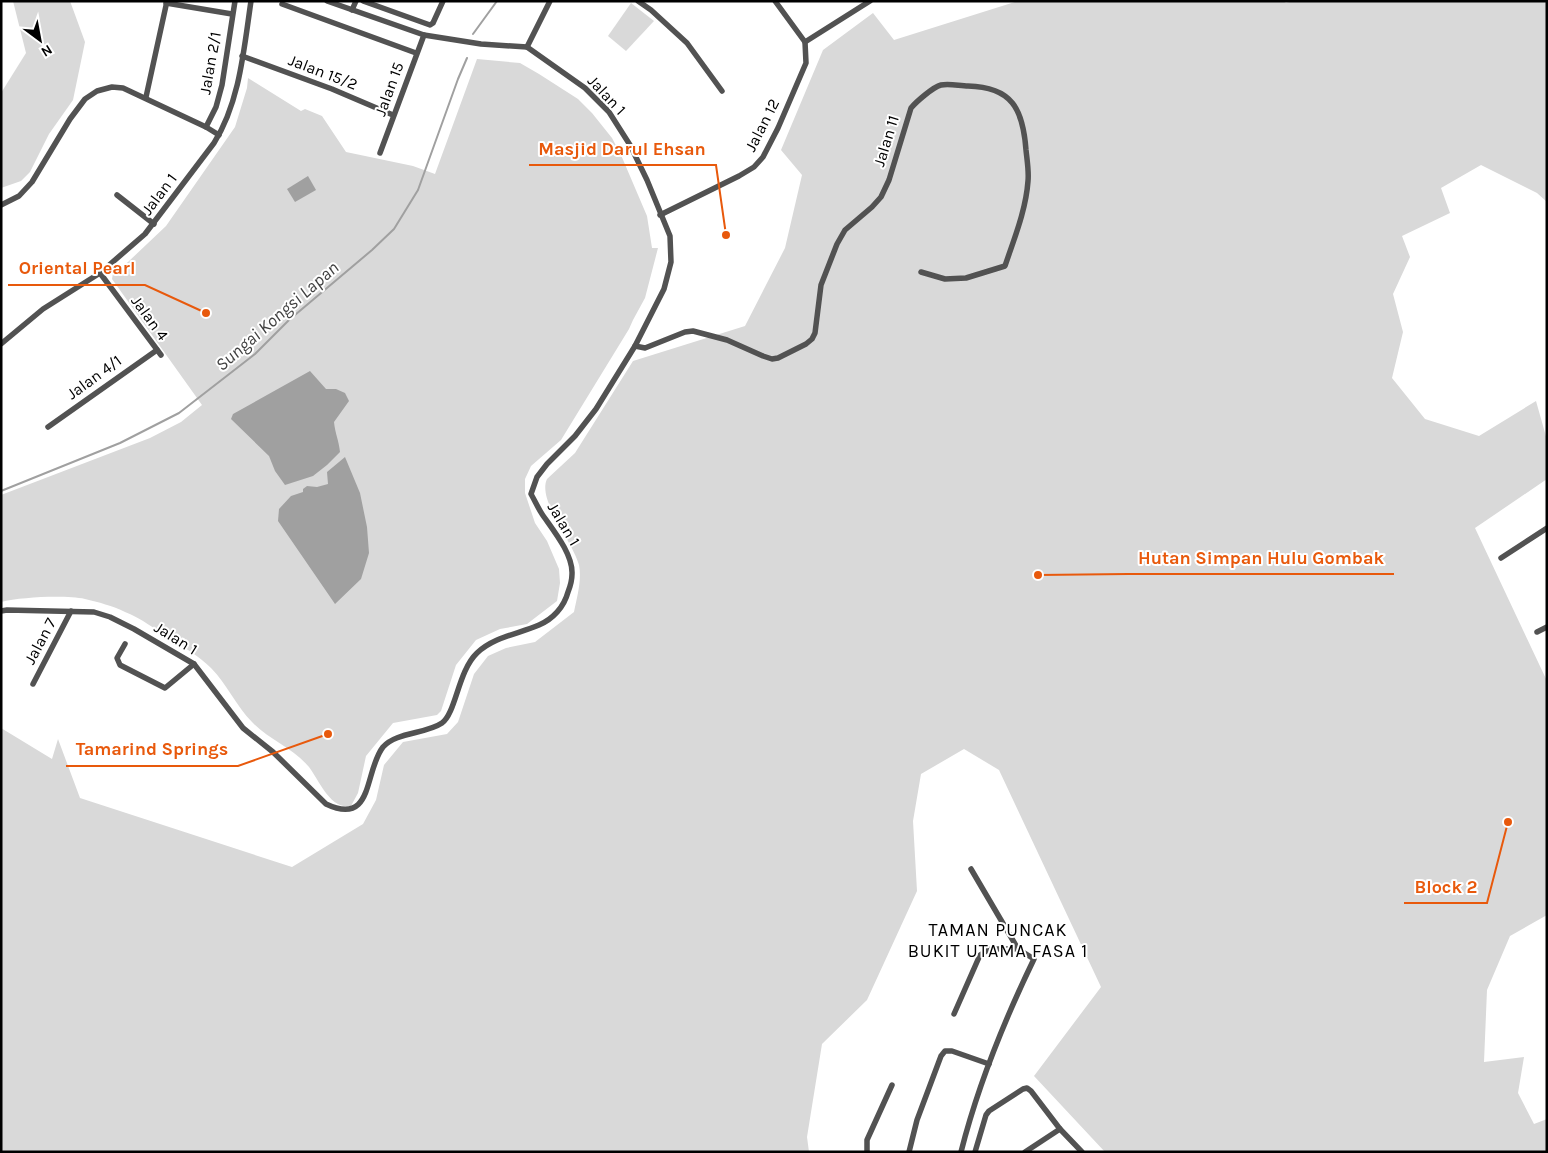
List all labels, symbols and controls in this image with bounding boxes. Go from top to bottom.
north arrow [15,15,65,65]
street label: Jalan 2/1 [195,30,225,96]
text: N [38,41,55,60]
street label: Jalan 15/2 [286,50,360,94]
street label: Jalan 15 [370,59,408,119]
street label: Jalan 1 [584,71,630,119]
street label: Jalan 12 [741,95,783,155]
street label: Jalan 11 [869,113,903,169]
callout: Masjid Darul Ehsan [529,132,716,165]
text: Masjid Darul Ehsan [538,138,706,160]
street label: Jalan 1 [137,169,181,219]
callout: Oriental Pearl [8,252,145,285]
water label: Sungai Kongsi Lapan [211,256,343,376]
text: Oriental Pearl [19,257,135,279]
street label: Jalan 4 [127,292,173,344]
street label: Jalan 4/1 [63,351,125,403]
street label: Jalan 1 [544,499,584,549]
callout: Hutan Simpan Hulu Gombak [1128,541,1394,574]
text: Hutan Simpan Hulu Gombak [1138,547,1384,569]
street label: Jalan 7 [20,614,60,667]
street label: Jalan 1 [151,617,201,659]
callout: Tamarind Springs [66,733,238,766]
text: Tamarind Springs [76,738,228,760]
callout: Block 2 [1404,870,1487,903]
text: Block 2 [1415,876,1477,898]
district label: TAMAN PUNCAK BUKIT UTAMA FASA 1 [908,919,1088,962]

